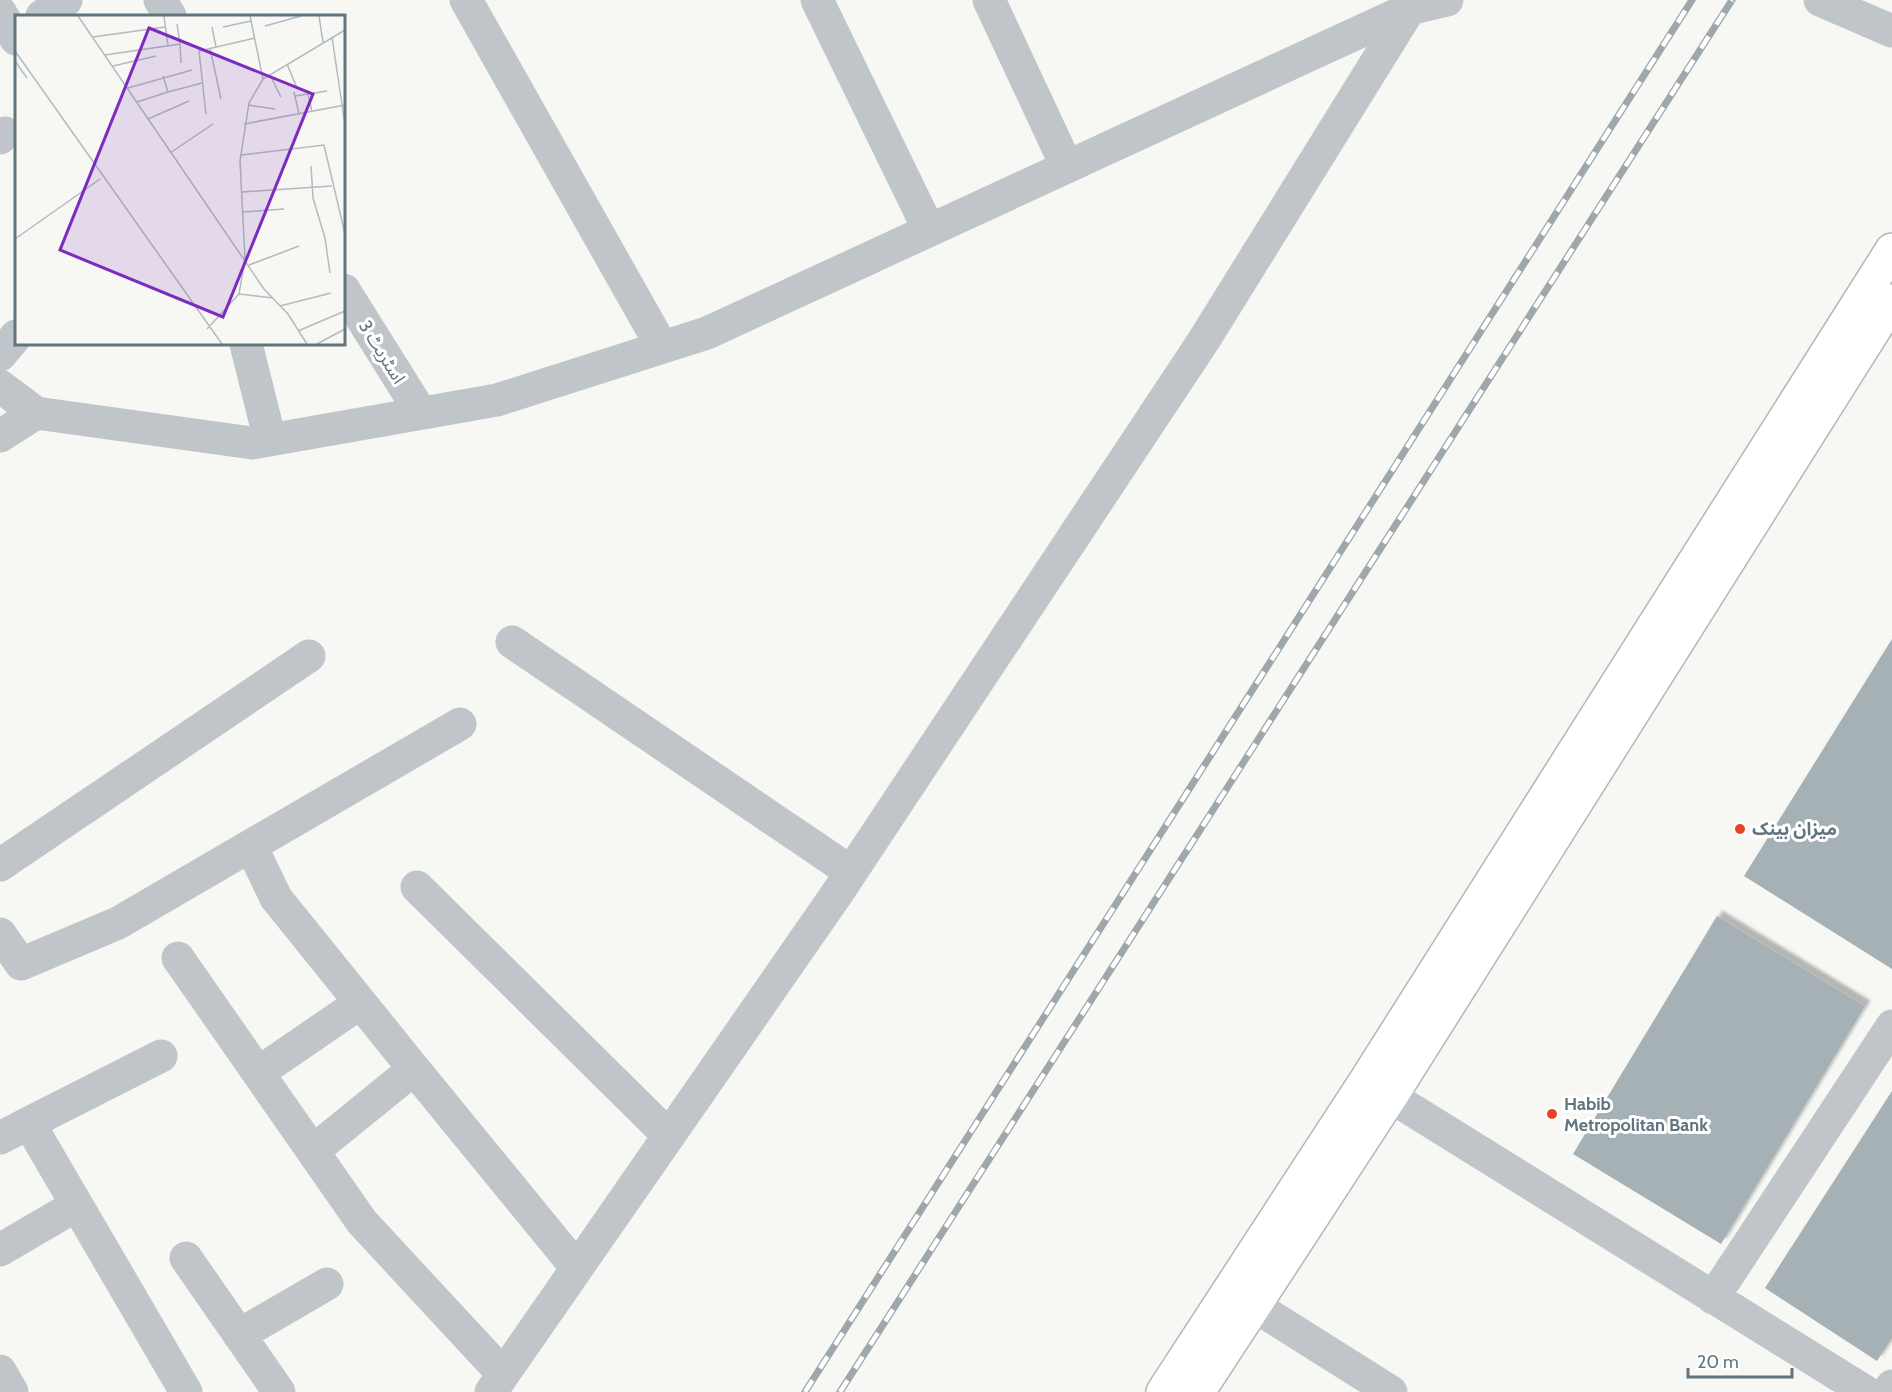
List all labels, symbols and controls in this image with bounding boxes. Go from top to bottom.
inset map [15,15,345,345]
street label: اسٹریٹ 3 [354,316,410,388]
place label: میزان بینک [1752,818,1837,840]
marker: میزان بینک [1733,822,1747,836]
place label: Habib Metropolitan Bank [1564,1093,1708,1136]
marker: Habib Metropolitan Bank [1545,1107,1559,1121]
scale bar [1688,1341,1792,1379]
text: 20 m [1697,1351,1739,1373]

